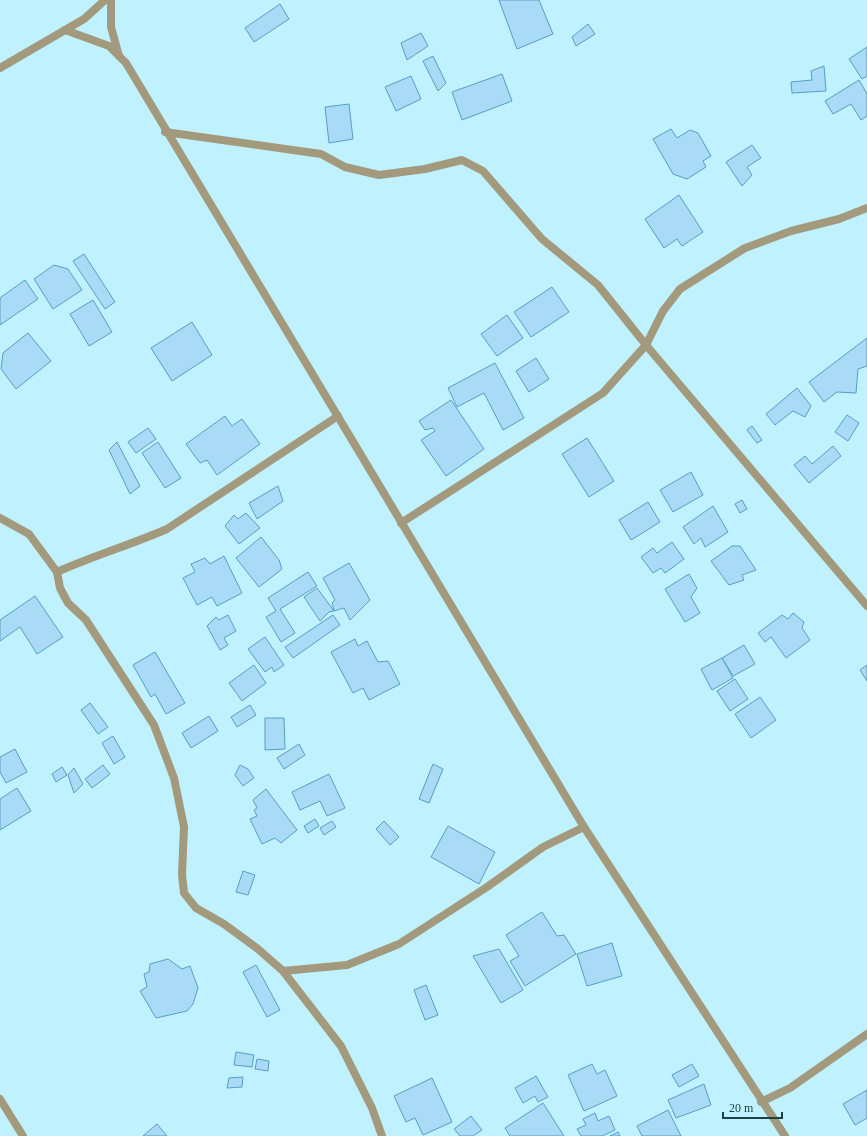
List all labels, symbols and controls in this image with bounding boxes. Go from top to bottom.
scale bar [723,1094,782,1120]
text: 20 m [729,1101,754,1115]

